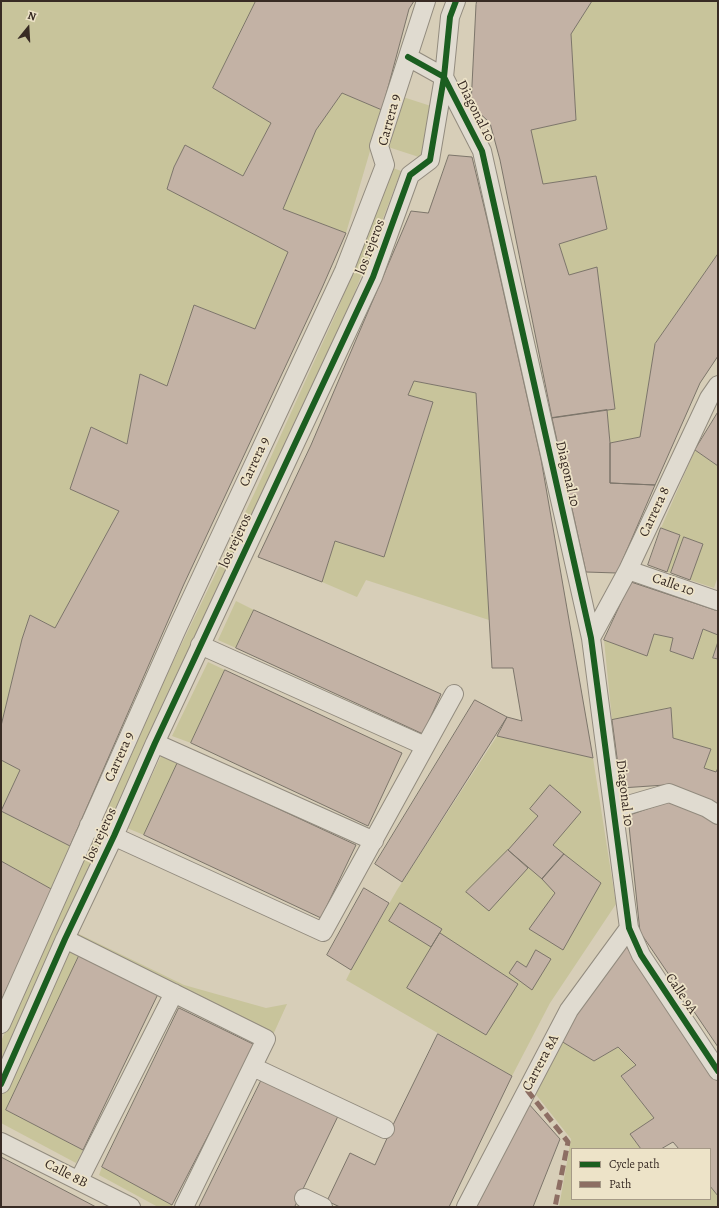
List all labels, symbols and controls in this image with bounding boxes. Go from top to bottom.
north arrow [8,8,48,48]
text: N [26,8,38,24]
street label: Diagonal 10 [452,77,498,145]
street label: Carrera 9 [375,92,405,148]
street label: los rejeros [353,217,389,277]
street label: Carrera 9 [236,434,274,490]
street label: Diagonal 10 [551,440,583,508]
street label: Carrera 8 [636,484,674,540]
street label: los rejeros [216,511,256,571]
street label: Calle 10 [650,570,696,600]
street label: Carrera 9 [102,729,138,785]
street label: Diagonal 10 [612,759,636,827]
street label: los rejeros [81,805,121,865]
street label: Calle 9A [661,970,701,1018]
street label: Carrera 8A [519,1032,563,1094]
legend [571,1148,711,1200]
street label: Calle 8B [42,1156,90,1192]
text: Cycle path [609,1156,660,1172]
text: Path [609,1176,631,1192]

